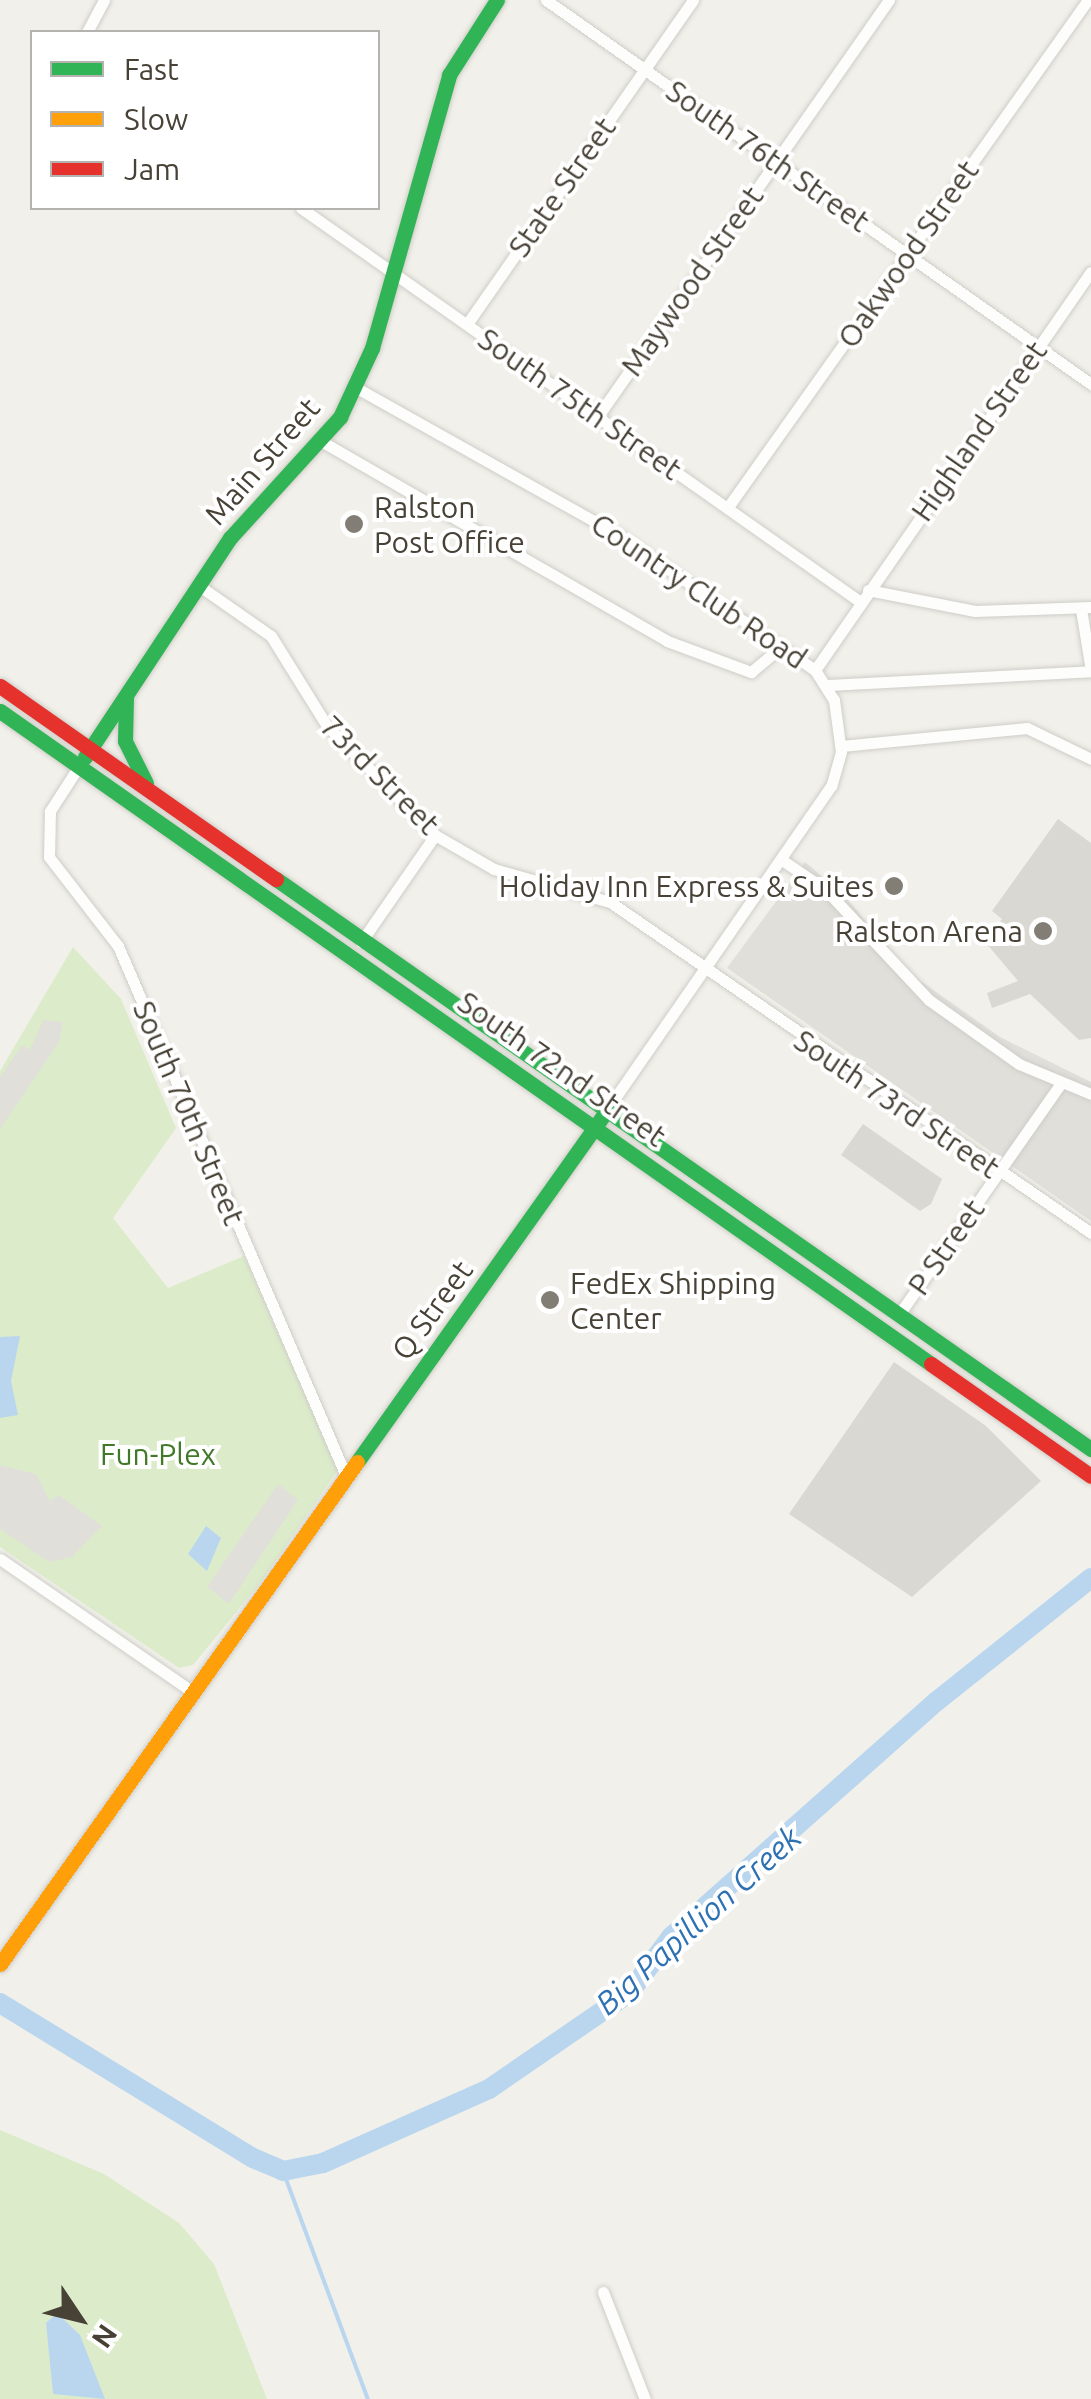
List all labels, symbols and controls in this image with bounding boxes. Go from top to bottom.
legend [30,30,380,210]
text: Fast [124,52,179,86]
street label: South 76th Street [660,73,876,239]
text: Slow [124,102,188,136]
street label: State Street [501,110,623,264]
text: Jam [124,152,180,186]
street label: Oakwood Street [830,153,986,355]
street label: Maywood Street [613,179,771,383]
street label: South 75th Street [472,321,688,487]
street label: Highland Street [904,334,1054,528]
street label: Main Street [197,390,327,532]
place label: Ralston Post Office [374,489,525,560]
street label: Country Club Road [584,506,814,676]
marker: Ralston Post Office [343,513,365,535]
street label: 73rd Street [313,708,447,842]
place label: Holiday Inn Express & Suites [499,868,874,904]
marker: Holiday Inn Express & Suites [883,875,905,897]
place label: Ralston Arena [835,913,1023,949]
marker: Ralston Arena [1032,920,1054,942]
street label: South 72nd Street [451,984,673,1154]
street label: South 70th Street [126,996,252,1230]
street label: South 73rd Street [788,1022,1006,1186]
street label: P Street [900,1192,992,1302]
street label: Q Street [384,1253,480,1367]
place label: FedEx Shipping Center [570,1265,776,1336]
marker: FedEx Shipping Center [539,1289,561,1311]
park label: Fun-Plex [100,1436,216,1472]
water label: Big Papillion Creek [587,1818,809,2022]
north arrow [30,2269,130,2369]
text: N [86,2319,124,2354]

